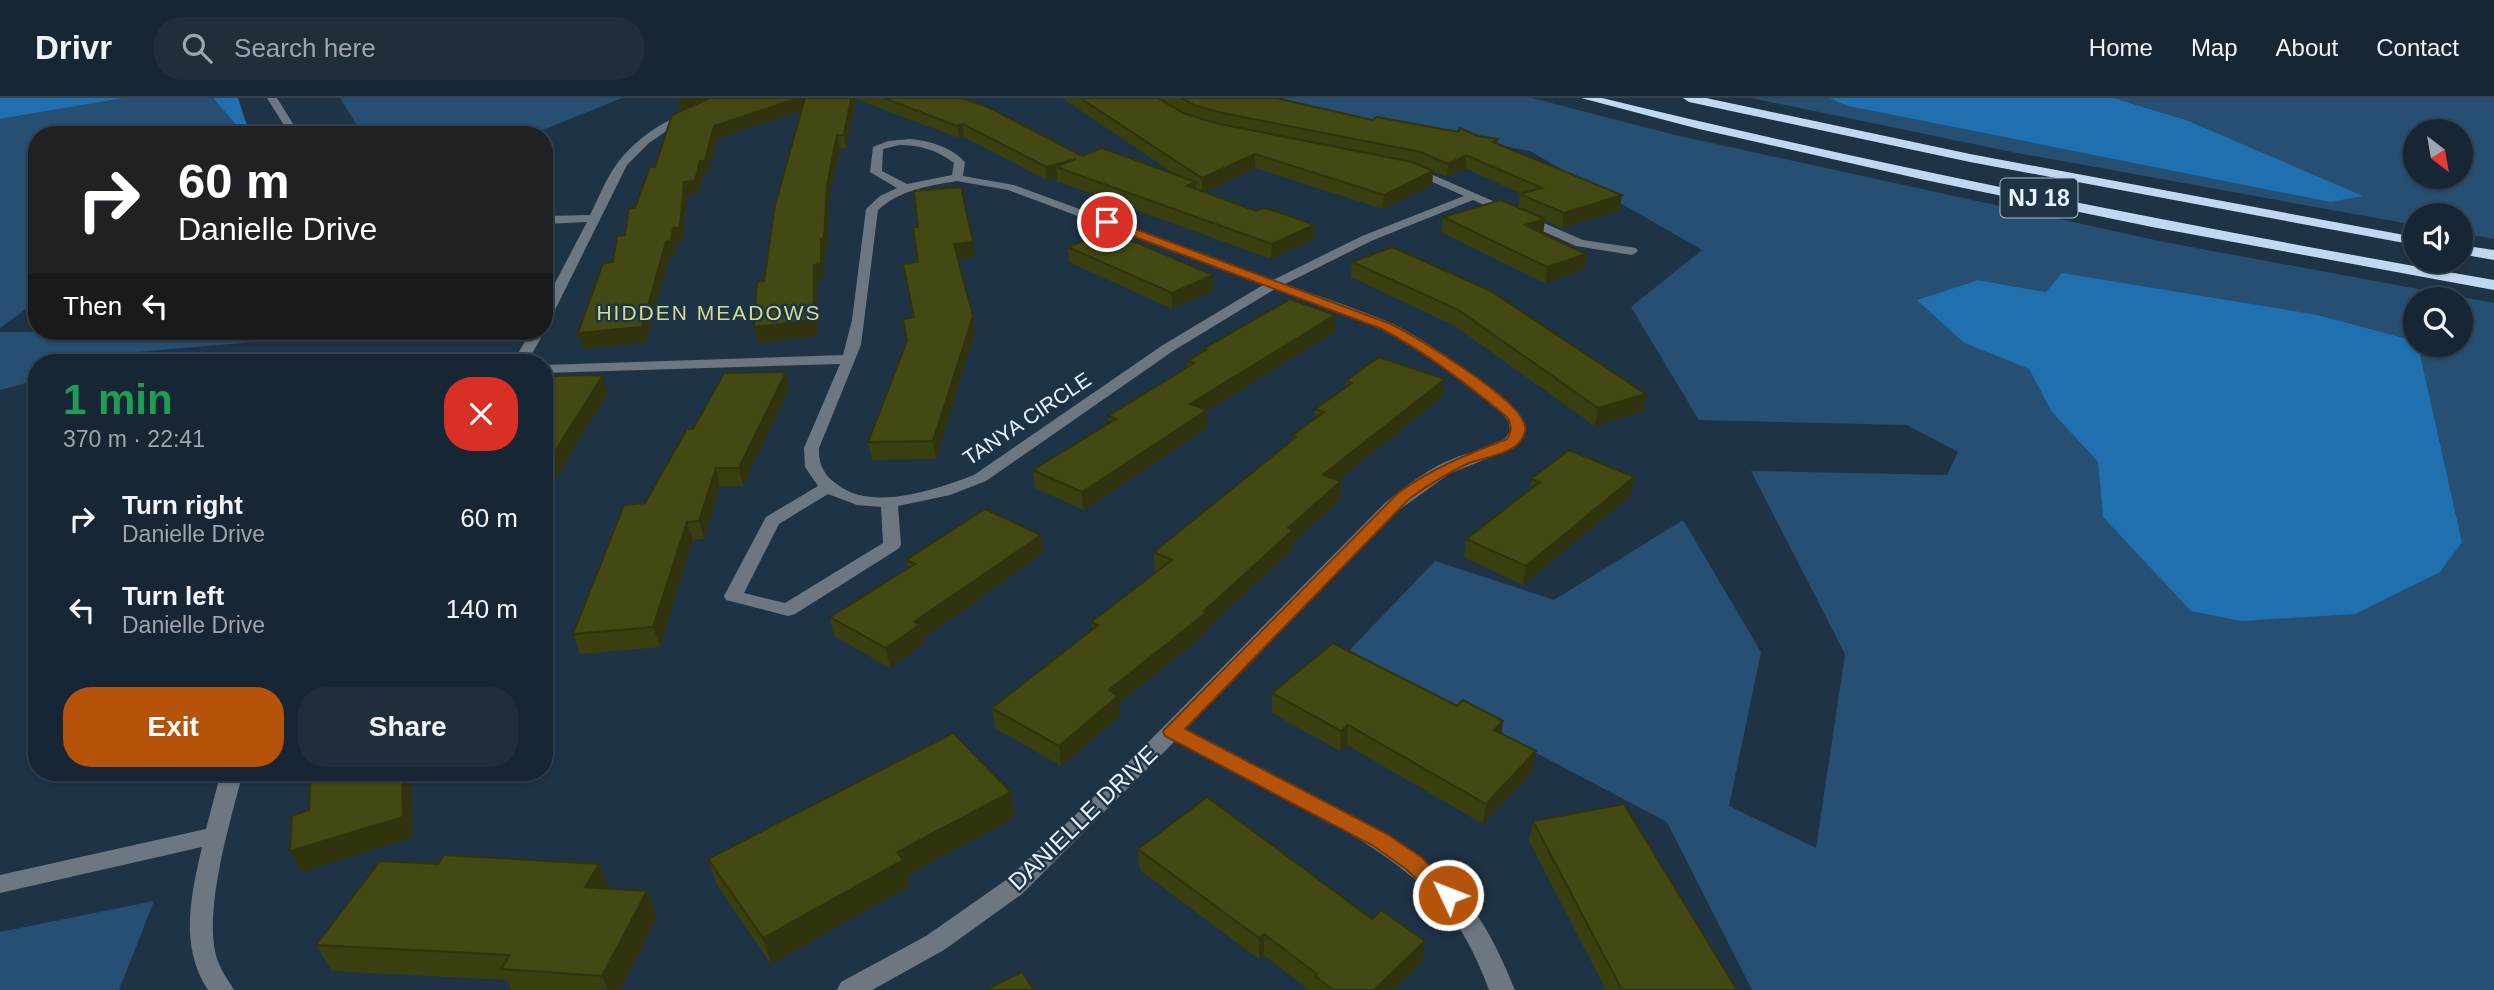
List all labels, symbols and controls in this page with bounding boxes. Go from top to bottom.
search box [154,17,644,80]
text: Drivr [35,29,112,66]
icon: search [178,29,216,67]
text: Search here [234,33,376,63]
text: Home [2089,34,2153,61]
text: Map [2191,34,2238,61]
text: About [2276,34,2338,61]
text: Contact [2376,34,2459,61]
north arrow [2403,119,2473,189]
map controls [2403,119,2473,357]
icon: right [63,154,154,245]
text: 60 m [178,154,290,208]
road number: NJ 18 [2000,178,2078,218]
pin [1077,192,1137,252]
icon: arrive [1088,203,1126,241]
button: sound [2403,203,2473,273]
text: Danielle Drive [178,211,377,247]
icon: left [136,287,174,325]
button: search [2403,287,2473,357]
text: Then [63,291,122,321]
district label: HIDDEN MEADOWS [596,301,822,324]
street label: TANYA CIRCLE [959,368,1095,470]
text: 1 min [63,376,173,423]
button: close [444,377,518,451]
text: 370 m · 22:41 [63,426,205,452]
text: Turn right [122,490,243,520]
icon: right [63,500,101,538]
text: 60 m [460,503,518,533]
text: Danielle Drive [122,521,265,547]
text: Turn left [122,581,224,611]
icon: left [63,591,101,629]
text: 140 m [446,594,518,624]
text: Danielle Drive [122,612,265,638]
button: Exit [63,687,284,767]
button: Share [298,687,518,767]
street label: DANIELLE DRIVE [1003,740,1163,895]
position arrow [1411,858,1485,932]

